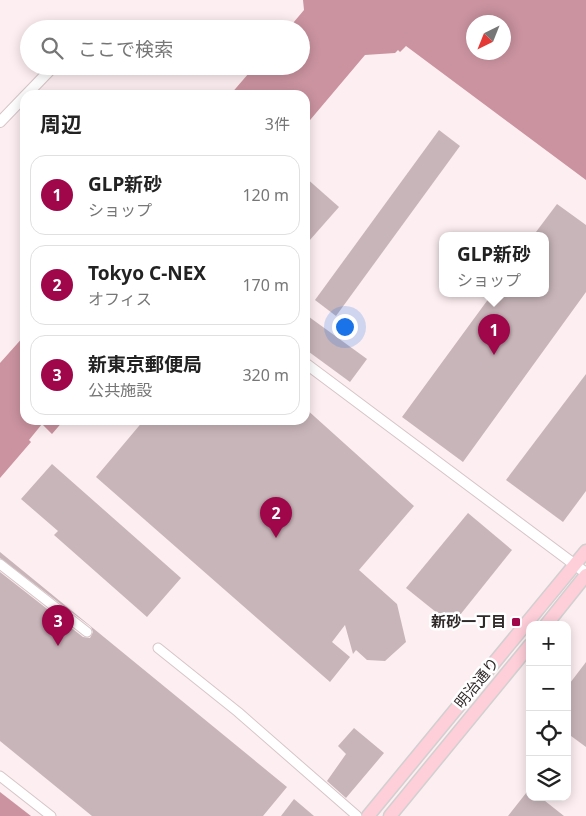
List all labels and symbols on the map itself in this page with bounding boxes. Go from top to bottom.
north arrow [466,15,511,60]
your location [332,314,358,340]
pin: 1 [478,314,510,355]
pin: 2 [260,497,292,538]
pin: 3 [42,605,74,646]
place label: 新砂一丁目 [431,611,506,631]
marker: 新砂一丁目 [510,616,522,628]
street label: 明治通り [450,653,503,712]

